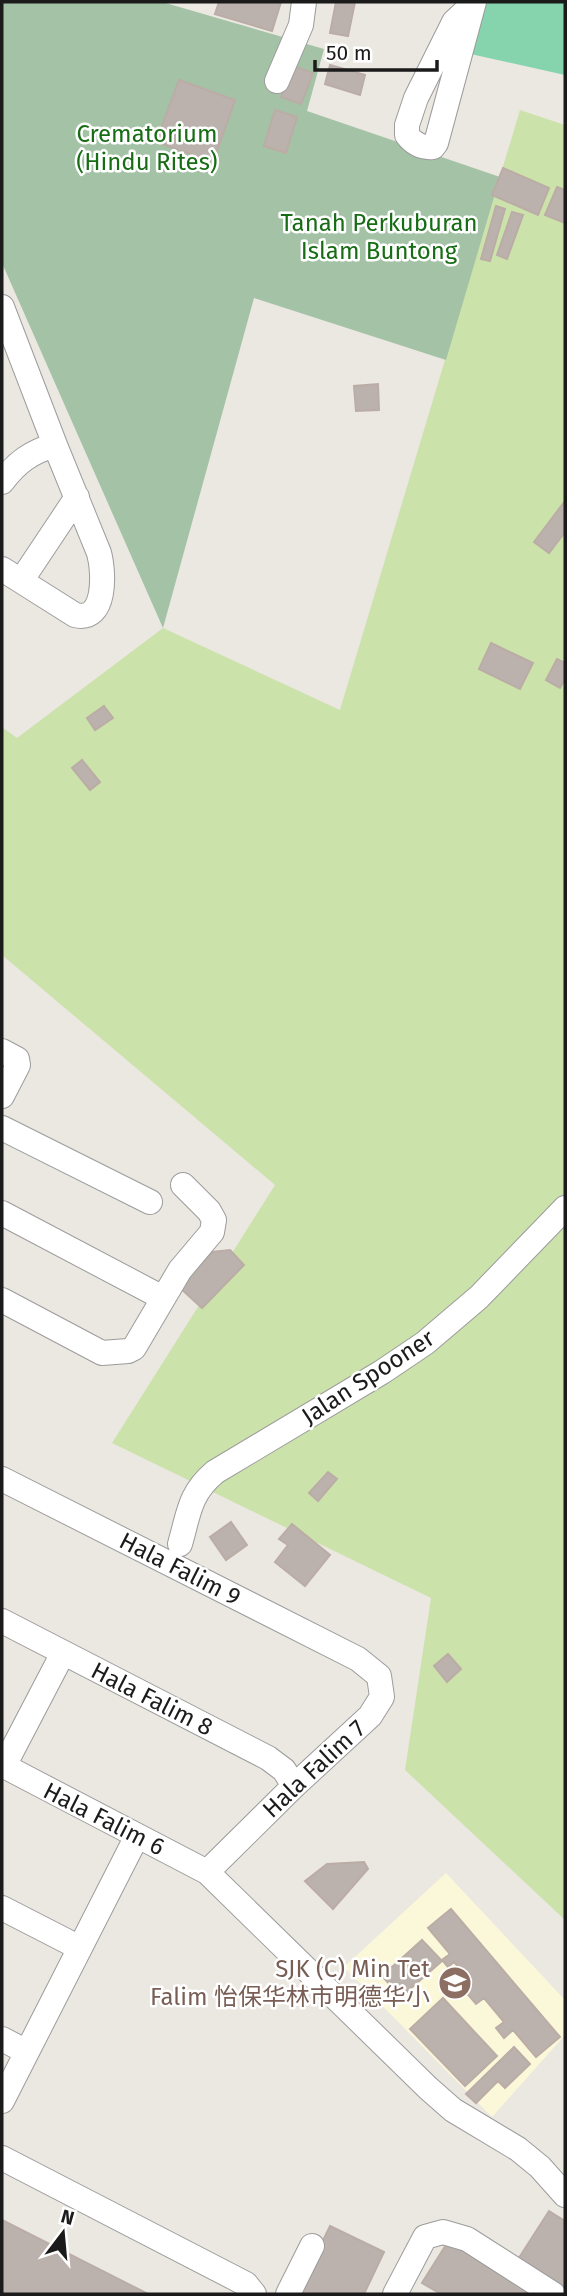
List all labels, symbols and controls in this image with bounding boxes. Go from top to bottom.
scale bar [315,28,438,72]
text: 50 m [326,40,372,66]
park label: Crematorium (Hindu Rites) [76,120,218,176]
park label: Tanah Perkuburan Islam Buntong [280,209,478,265]
street label: Jalan Spooner [297,1323,440,1430]
street label: Hala Falim 9 [115,1527,245,1611]
street label: Hala Falim 8 [87,1656,217,1742]
street label: Hala Falim 7 [257,1714,371,1824]
street label: Hala Falim 6 [39,1777,169,1861]
place label: SJK (C) Min Tet Falim 怡保华林市明德华小 [150,1955,430,2011]
school or university icon: SJK (C) Min Tet Falim 怡保华林市明德华小 [436,1964,474,2002]
north arrow [28,2198,98,2268]
text: N [58,2204,77,2230]

